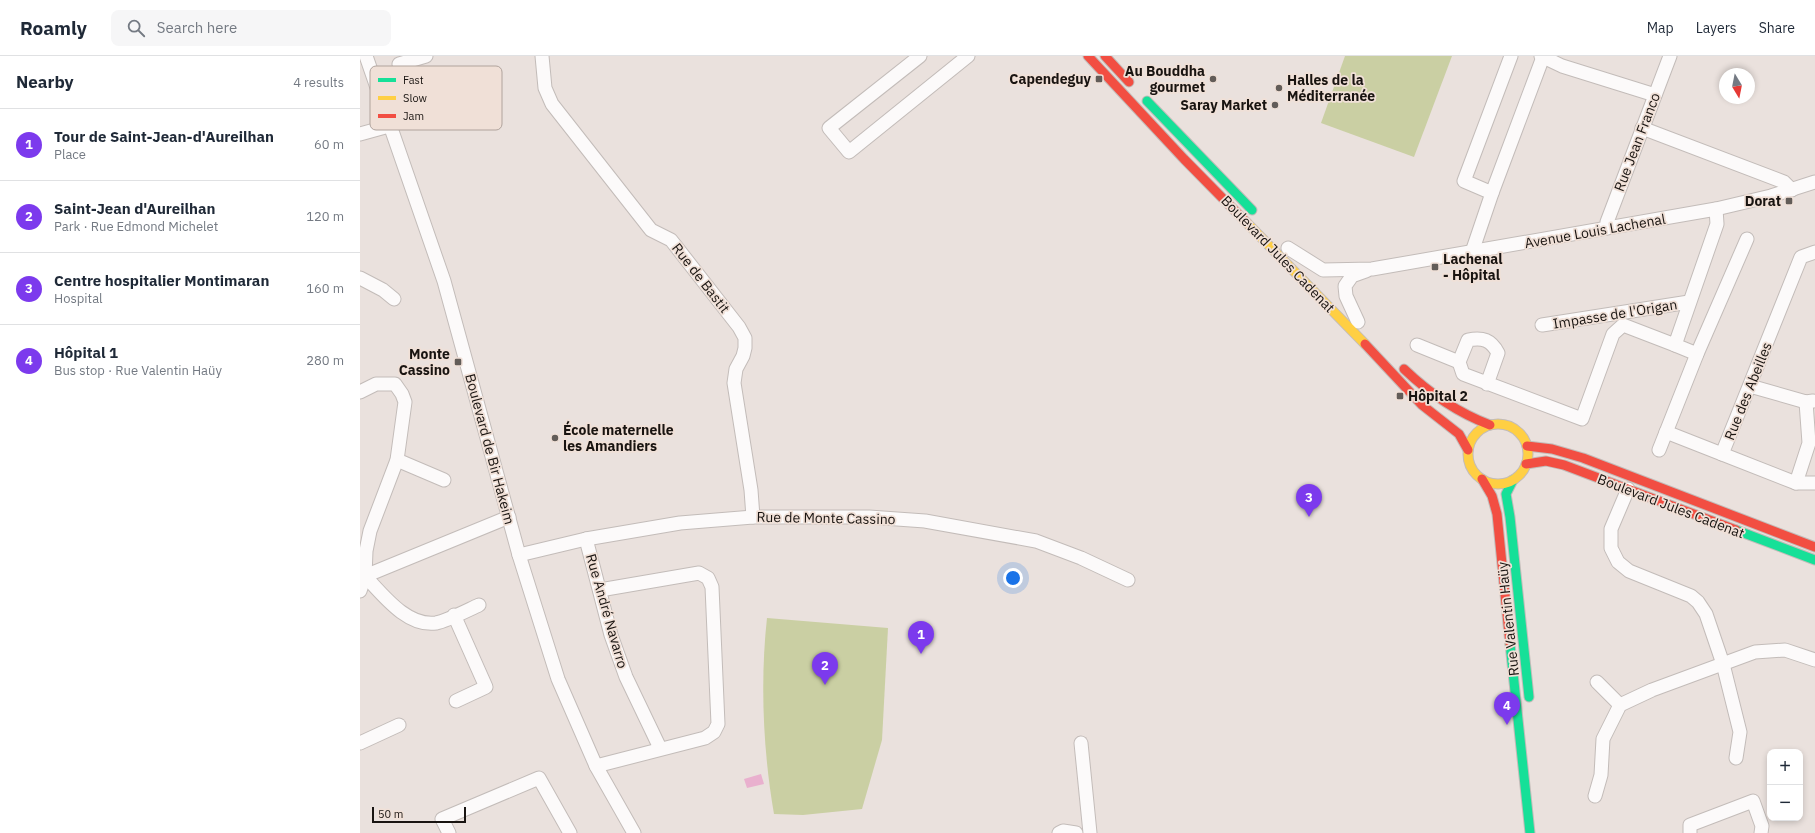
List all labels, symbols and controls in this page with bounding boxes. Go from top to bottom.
search box [111,10,391,46]
text: Roamly [20,16,87,40]
icon: search [125,17,147,39]
text: Search here [157,18,237,37]
text: Map [1647,19,1674,37]
text: Layers [1696,19,1737,37]
text: Share [1759,19,1795,37]
place label: Au Bouddha gourmet [1125,62,1205,96]
legend [370,66,502,130]
north arrow [1719,68,1755,104]
place label: Capendeguy [1009,70,1092,88]
text: Nearby [16,71,74,93]
place label: Halles de la Méditerranée [1287,71,1375,105]
text: Fast [403,73,424,87]
text: 4 results [293,74,344,91]
marker: Capendeguy [1094,74,1104,84]
marker: Au Bouddha gourmet [1208,74,1218,84]
marker: Halles de la Méditerranée [1274,83,1284,93]
street label: Rue Jean Franco [1610,90,1664,194]
text: Slow [403,91,427,105]
place label: Saray Market [1180,96,1267,114]
marker: Saray Market [1270,100,1280,110]
text: Jam [403,109,424,123]
text: Tour de Saint-Jean-d'Aureilhan [54,127,274,146]
text: 1 [25,136,33,153]
text: 60 m [314,136,344,153]
text: Place [54,146,86,163]
street label: Boulevard Jules Cadenat [1217,192,1339,316]
place label: Dorat [1745,192,1781,210]
marker: Dorat [1784,196,1794,206]
text: Saint-Jean d'Aureilhan [54,199,216,218]
text: 2 [25,208,33,225]
text: 120 m [306,208,344,225]
street label: Avenue Louis Lachenal [1523,210,1667,252]
text: Park · Rue Edmond Michelet [54,218,218,235]
street label: Rue de Bastit [668,239,734,317]
place label: Lachenal - Hôpital [1443,250,1502,284]
marker: Lachenal - Hôpital [1430,262,1440,272]
text: Centre hospitalier Montimaran [54,271,269,290]
text: 3 [25,280,33,297]
text: 160 m [306,280,344,297]
text: Hospital [54,290,103,307]
street label: Impasse de l'Origan [1552,295,1678,333]
street label: Rue des Abeilles [1720,339,1776,443]
text: Hôpital 1 [54,343,118,362]
place label: Monte Cassino [399,345,450,379]
text: 4 [25,352,33,369]
text: 280 m [306,352,344,369]
marker: Monte Cassino [453,357,463,367]
text: Bus stop · Rue Valentin Haüy [54,362,222,379]
street label: Boulevard de Bir Hakeim [461,372,519,526]
place label: Hôpital 2 [1408,387,1468,405]
marker: Hôpital 2 [1395,391,1405,401]
place label: École maternelle les Amandiers [563,420,674,455]
marker: École maternelle les Amandiers [550,433,560,443]
street label: Boulevard Jules Cadenat [1595,470,1747,542]
pin: 3 [1296,484,1322,517]
street label: Rue de Monte Cassino [756,508,896,528]
street label: Rue André Navarro [582,552,632,671]
street label: Rue Valentin Haüy [1493,561,1523,677]
your location [1003,568,1023,588]
pin: 1 [908,621,934,654]
pin: 2 [812,652,838,685]
pin: 4 [1494,692,1520,725]
map controls [1767,749,1803,821]
button: + [1767,749,1803,785]
button: − [1767,785,1803,821]
scale bar [372,805,466,824]
text: 50 m [378,807,403,821]

